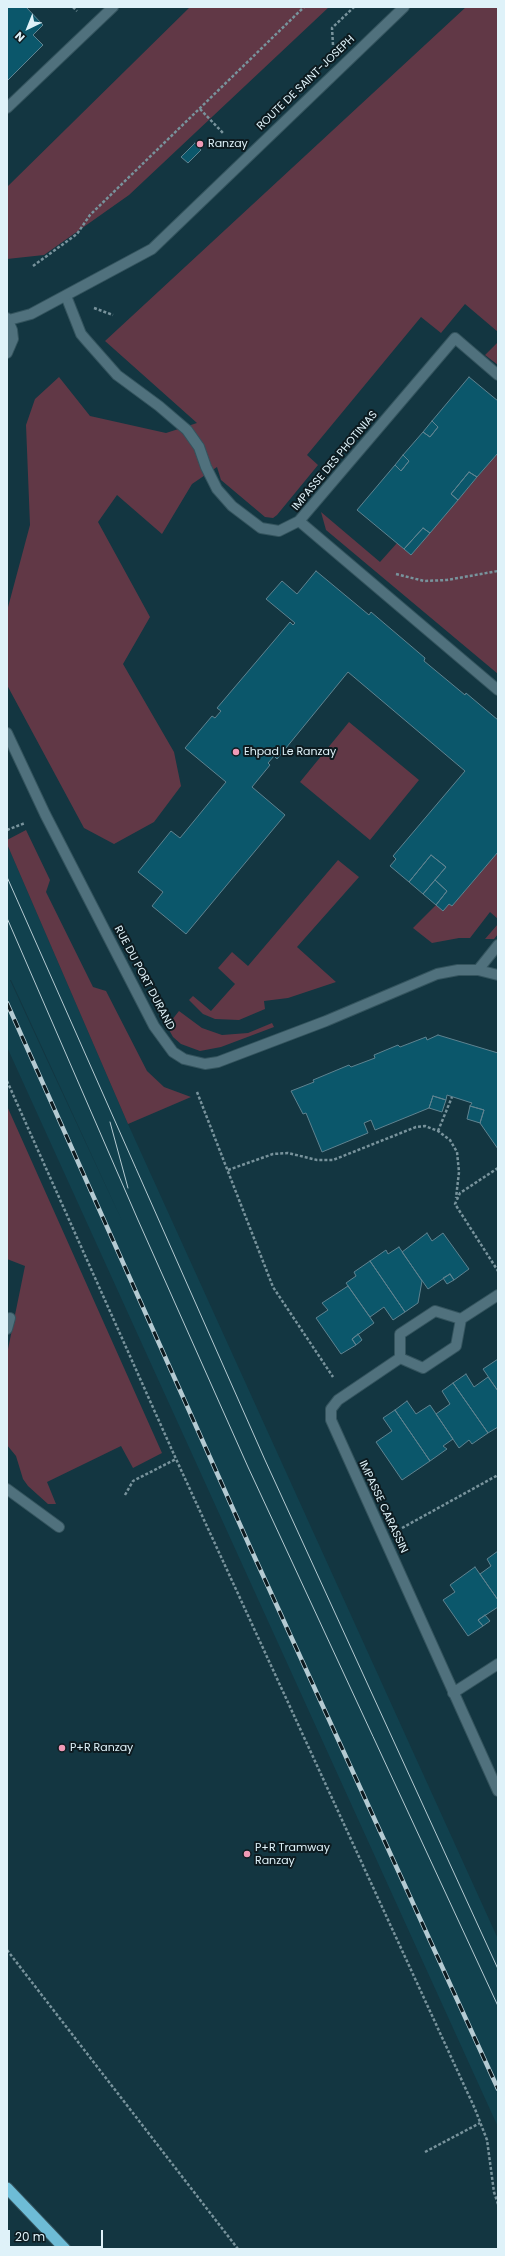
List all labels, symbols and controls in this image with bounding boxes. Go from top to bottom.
north arrow [8,8,48,48]
text: N [11,28,28,45]
street label: ROUTE DE SAINT-JOSEPH [254,33,358,133]
place label: Ranzay [208,137,248,151]
marker: Ranzay [195,139,205,149]
street label: IMPASSE DES PHOTINIAS [289,409,381,513]
place label: Ehpad Le Ranzay [244,745,336,759]
marker: Ehpad Le Ranzay [231,747,241,757]
street label: RUE DU PORT DURAND [111,924,177,1032]
street label: IMPASSE CARASSIN [356,1459,410,1555]
place label: P+R Ranzay [70,1741,133,1755]
marker: P+R Ranzay [57,1743,67,1753]
place label: P+R Tramway Ranzay [255,1841,330,1867]
marker: P+R Tramway Ranzay [242,1849,252,1859]
scale bar [10,2222,105,2248]
text: 20 m [15,2228,45,2245]

